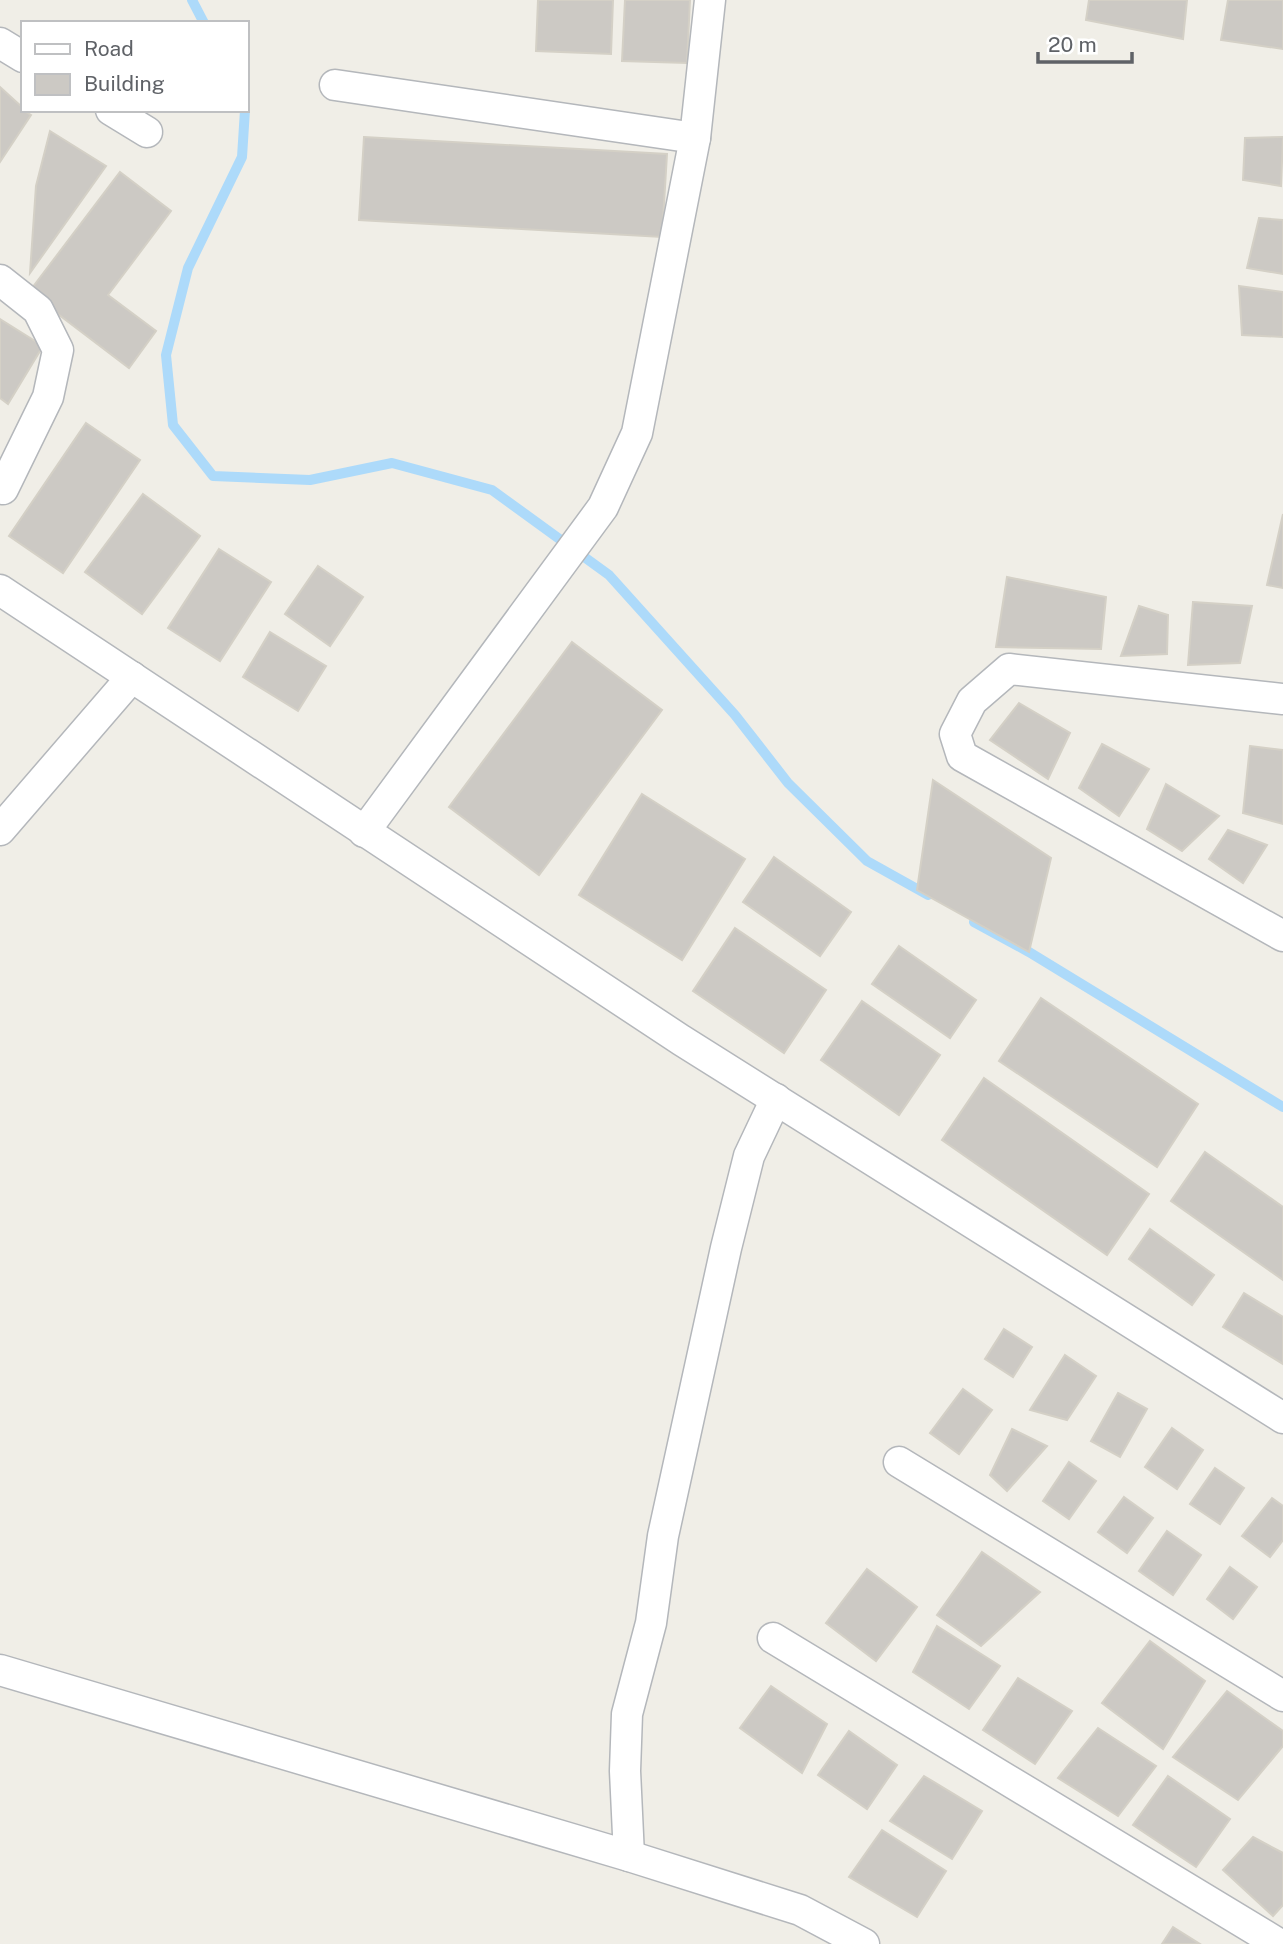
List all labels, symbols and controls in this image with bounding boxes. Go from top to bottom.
legend [21,21,248,112]
scale bar [1038,21,1132,65]
text: 20 m [1048,32,1097,57]
text: Road [84,36,134,61]
text: Building [84,71,165,96]

